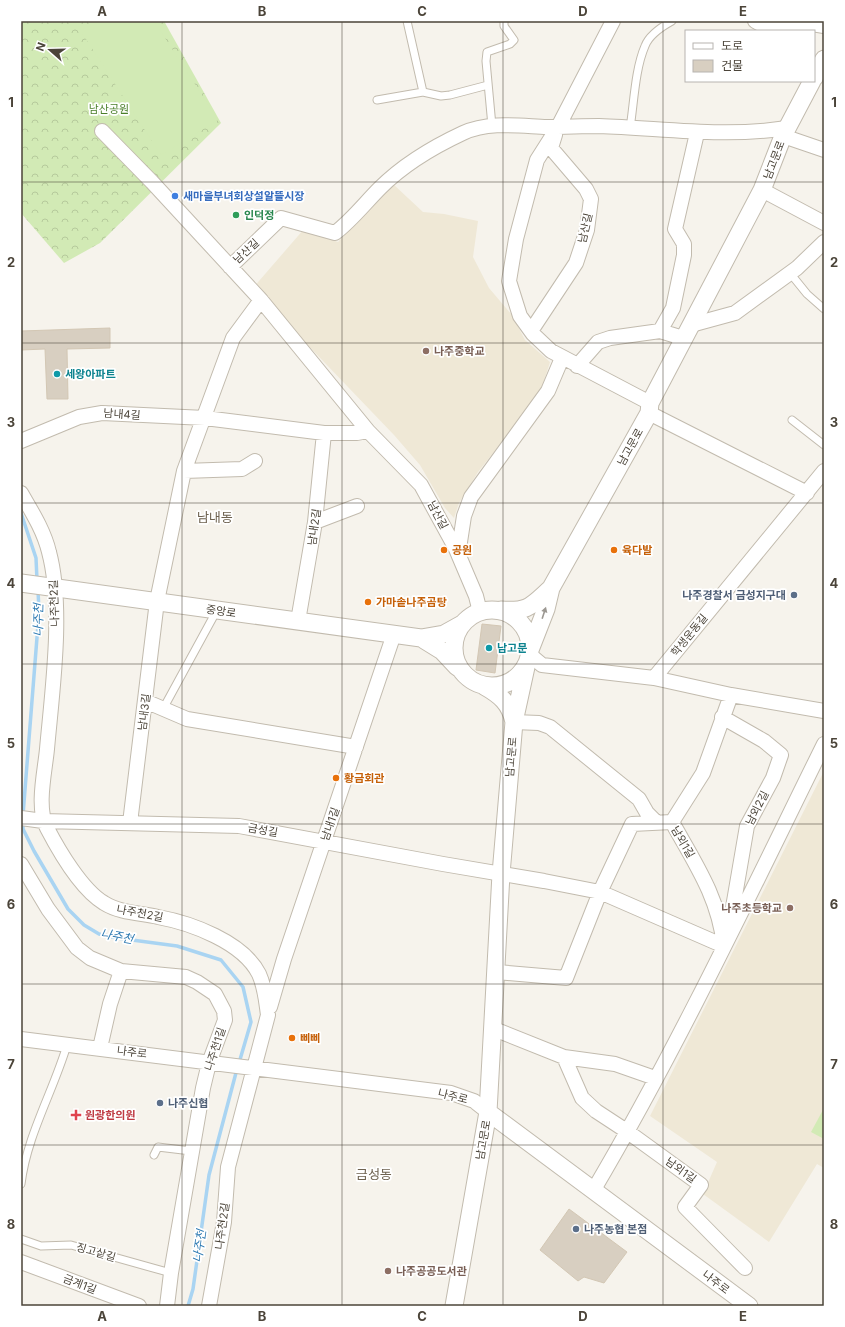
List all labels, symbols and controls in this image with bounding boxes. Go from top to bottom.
text: A [97,3,107,19]
text: B [258,3,267,19]
text: C [417,3,427,19]
text: D [578,3,588,19]
text: E [739,3,747,19]
north arrow [30,30,70,70]
legend [685,30,815,82]
text: 도로 [721,38,743,53]
text: N [33,40,49,53]
text: 건물 [721,58,743,73]
text: 1 [8,94,14,110]
text: 1 [831,94,837,110]
park label: 남산공원 [89,102,129,116]
street label: 남고문로 [760,139,788,181]
place label: 새마을부녀회상설알뜰시장 [183,189,304,203]
marker: 새마을부녀회상설알뜰시장 [170,191,180,201]
place label: 인덕정 [244,208,274,222]
marker: 인덕정 [231,210,241,220]
street label: 남산길 [575,212,595,244]
street label: 남산길 [230,236,262,266]
text: 2 [7,254,15,270]
text: 2 [830,254,838,270]
place label: 나주중학교 [434,344,485,358]
marker: 나주중학교 [421,346,431,356]
place label: 세왕아파트 [65,367,116,381]
marker: 세왕아파트 [52,369,62,379]
street label: 남내4길 [103,406,141,422]
text: 3 [7,414,15,430]
text: 3 [830,414,838,430]
street label: 남고문로 [614,426,646,468]
street label: 남산길 [425,498,451,532]
street label: 남내2길 [304,508,324,546]
district label: 남내동 [197,509,233,525]
place label: 공원 [452,543,472,557]
place label: 육다발 [622,543,652,557]
marker: 공원 [439,545,449,555]
marker: 육다발 [609,545,619,555]
text: 4 [7,575,16,591]
text: 4 [830,575,839,591]
street label: 나주천2길 [46,579,62,627]
place label: 나주경찰서 금성지구대 [682,588,786,602]
marker: 나주경찰서 금성지구대 [789,590,799,600]
place label: 가마솥나주곰탕 [376,595,447,609]
marker: 가마솥나주곰탕 [363,597,373,607]
water label: 나주천 [30,601,46,637]
street label: 중앙로 [205,602,237,620]
one-way arrow [541,607,547,619]
street label: 학생운동길 [668,611,710,659]
place label: 남고문 [497,641,527,655]
marker: 남고문 [484,643,494,653]
street label: 남내3길 [135,693,153,731]
text: 5 [7,735,15,751]
text: 5 [830,735,838,751]
street label: 남고문로 [502,736,520,778]
place label: 황금회관 [344,771,384,785]
marker: 황금회관 [331,773,341,783]
street label: 남외2길 [742,788,772,828]
street label: 남내1길 [318,805,342,843]
street label: 금성길 [247,820,279,840]
street label: 남외1길 [668,823,698,861]
text: 6 [7,896,15,912]
text: 6 [830,896,838,912]
place label: 나주초등학교 [721,901,782,915]
street label: 나주천2길 [115,902,165,924]
marker: 나주초등학교 [785,903,795,913]
water label: 나주천 [99,925,137,947]
street label: 나주천1길 [201,1025,229,1073]
place label: 삐삐 [300,1031,320,1045]
marker: 삐삐 [287,1033,297,1043]
street label: 나주로 [116,1043,148,1061]
text: 7 [7,1056,15,1072]
text: 7 [830,1056,838,1072]
street label: 나주로 [437,1086,469,1106]
place label: 나주신협 [168,1096,208,1110]
marker: 나주신협 [155,1098,165,1108]
place label: 원광한의원 [85,1108,136,1122]
marker: 원광한의원 [70,1109,82,1121]
street label: 남고문로 [473,1119,493,1161]
street label: 남외1길 [663,1154,699,1186]
district label: 금성동 [356,1166,392,1182]
street label: 나주천2길 [212,1202,232,1250]
text: 8 [7,1216,15,1232]
text: 8 [830,1216,838,1232]
place label: 나주농협 본점 [584,1222,647,1236]
marker: 나주농협 본점 [571,1224,581,1234]
water label: 나주천 [189,1227,209,1263]
street label: 징고샅길 [75,1240,117,1264]
place label: 나주공공도서관 [396,1264,467,1278]
marker: 나주공공도서관 [383,1266,393,1276]
street label: 나주로 [700,1267,732,1297]
street label: 금계1길 [61,1271,99,1297]
text: A [97,1308,107,1324]
text: B [258,1308,267,1324]
text: C [417,1308,427,1324]
text: D [578,1308,588,1324]
text: E [739,1308,747,1324]

